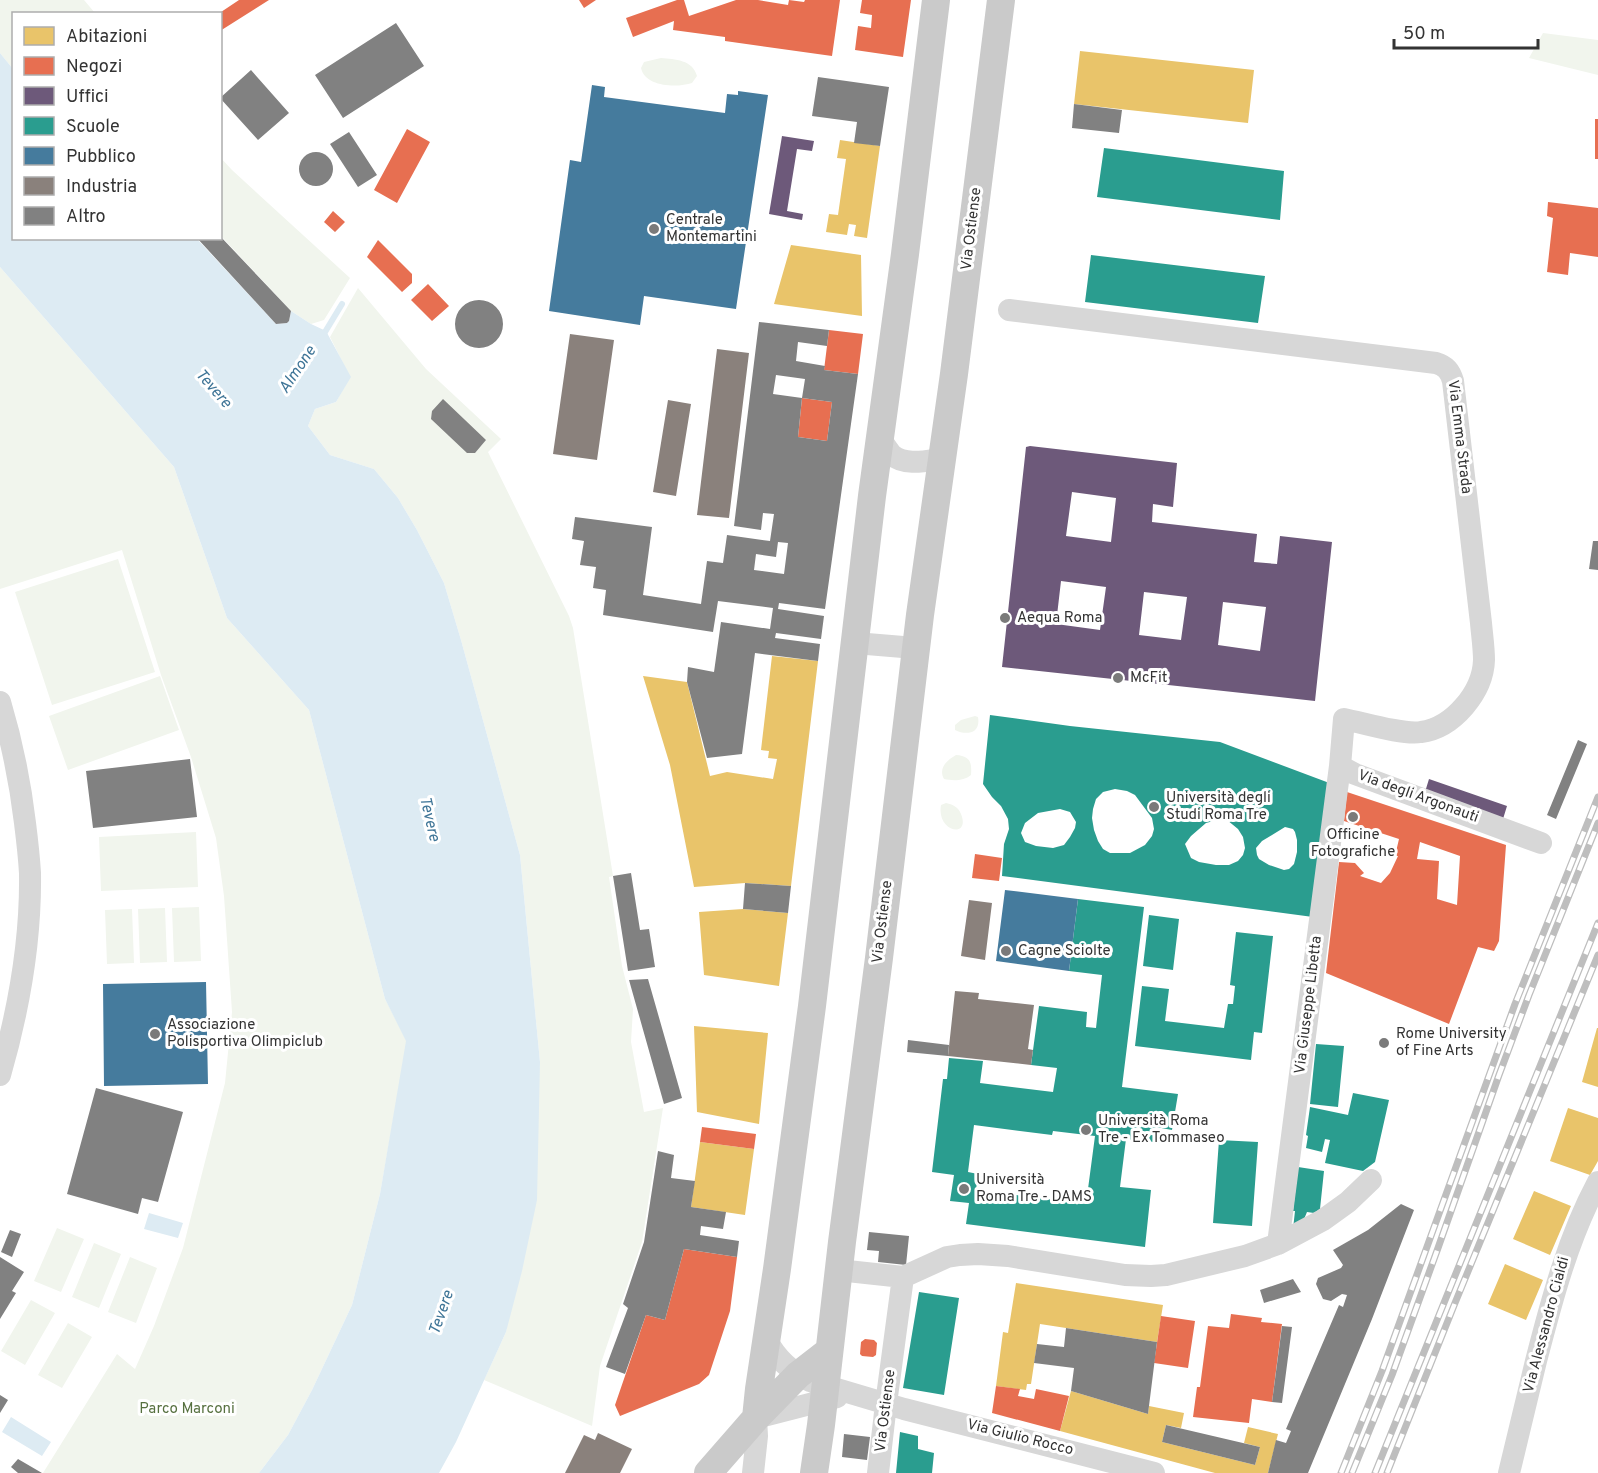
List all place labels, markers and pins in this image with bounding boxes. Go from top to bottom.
place label: Centrale Montemartini [666,211,757,247]
marker: Centrale Montemartini [647,222,661,236]
place label: Aequa Roma [1017,609,1102,628]
marker: Aequa Roma [998,611,1012,625]
place label: McFit [1130,669,1168,688]
marker: McFit [1111,671,1125,685]
place label: Università degli Studi Roma Tre [1166,789,1271,825]
marker: Università degli Studi Roma Tre [1147,800,1161,814]
marker: Officine Fotografiche [1346,810,1360,824]
place label: Officine Fotografiche [1311,826,1395,862]
place label: Cagne Sciolte [1018,942,1111,961]
marker: Cagne Sciolte [999,944,1013,958]
place label: Associazione Polisportiva Olimpiclub [167,1016,323,1052]
place label: Rome University of Fine Arts [1396,1025,1507,1061]
marker: Associazione Polisportiva Olimpiclub [148,1027,162,1041]
marker: Rome University of Fine Arts [1377,1036,1391,1050]
place label: Università Roma Tre - Ex Tommaseo [1098,1112,1225,1148]
marker: Università Roma Tre - Ex Tommaseo [1079,1123,1093,1137]
place label: Università Roma Tre - DAMS [976,1171,1092,1207]
marker: Università Roma Tre - DAMS [957,1182,971,1196]

